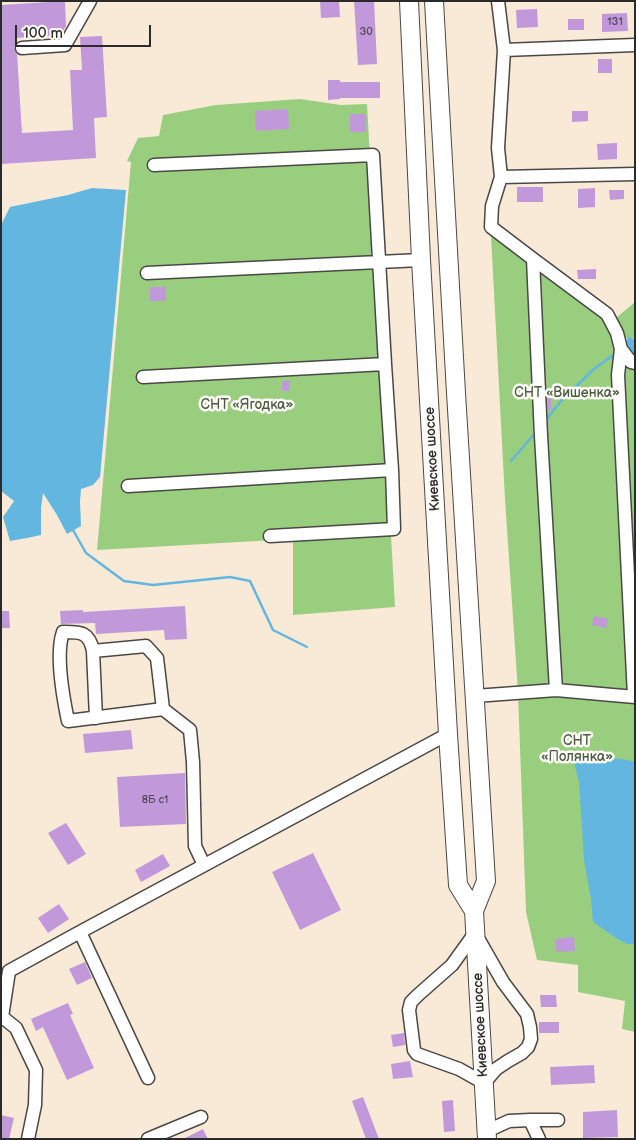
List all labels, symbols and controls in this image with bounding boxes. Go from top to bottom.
scale bar [18,15,154,47]
house number: 131 [607,15,623,29]
text: 100 m [23,24,63,43]
house number: 30 [359,25,373,39]
park label: СНТ «Вишенка» [514,385,620,401]
park label: СНТ «Ягодка» [201,397,293,413]
street label: Киевское шоссе [422,406,444,512]
park label: СНТ «Полянка» [541,733,613,766]
house number: 8Б с1 [142,793,168,807]
street label: Киевское шоссе [470,972,492,1078]

